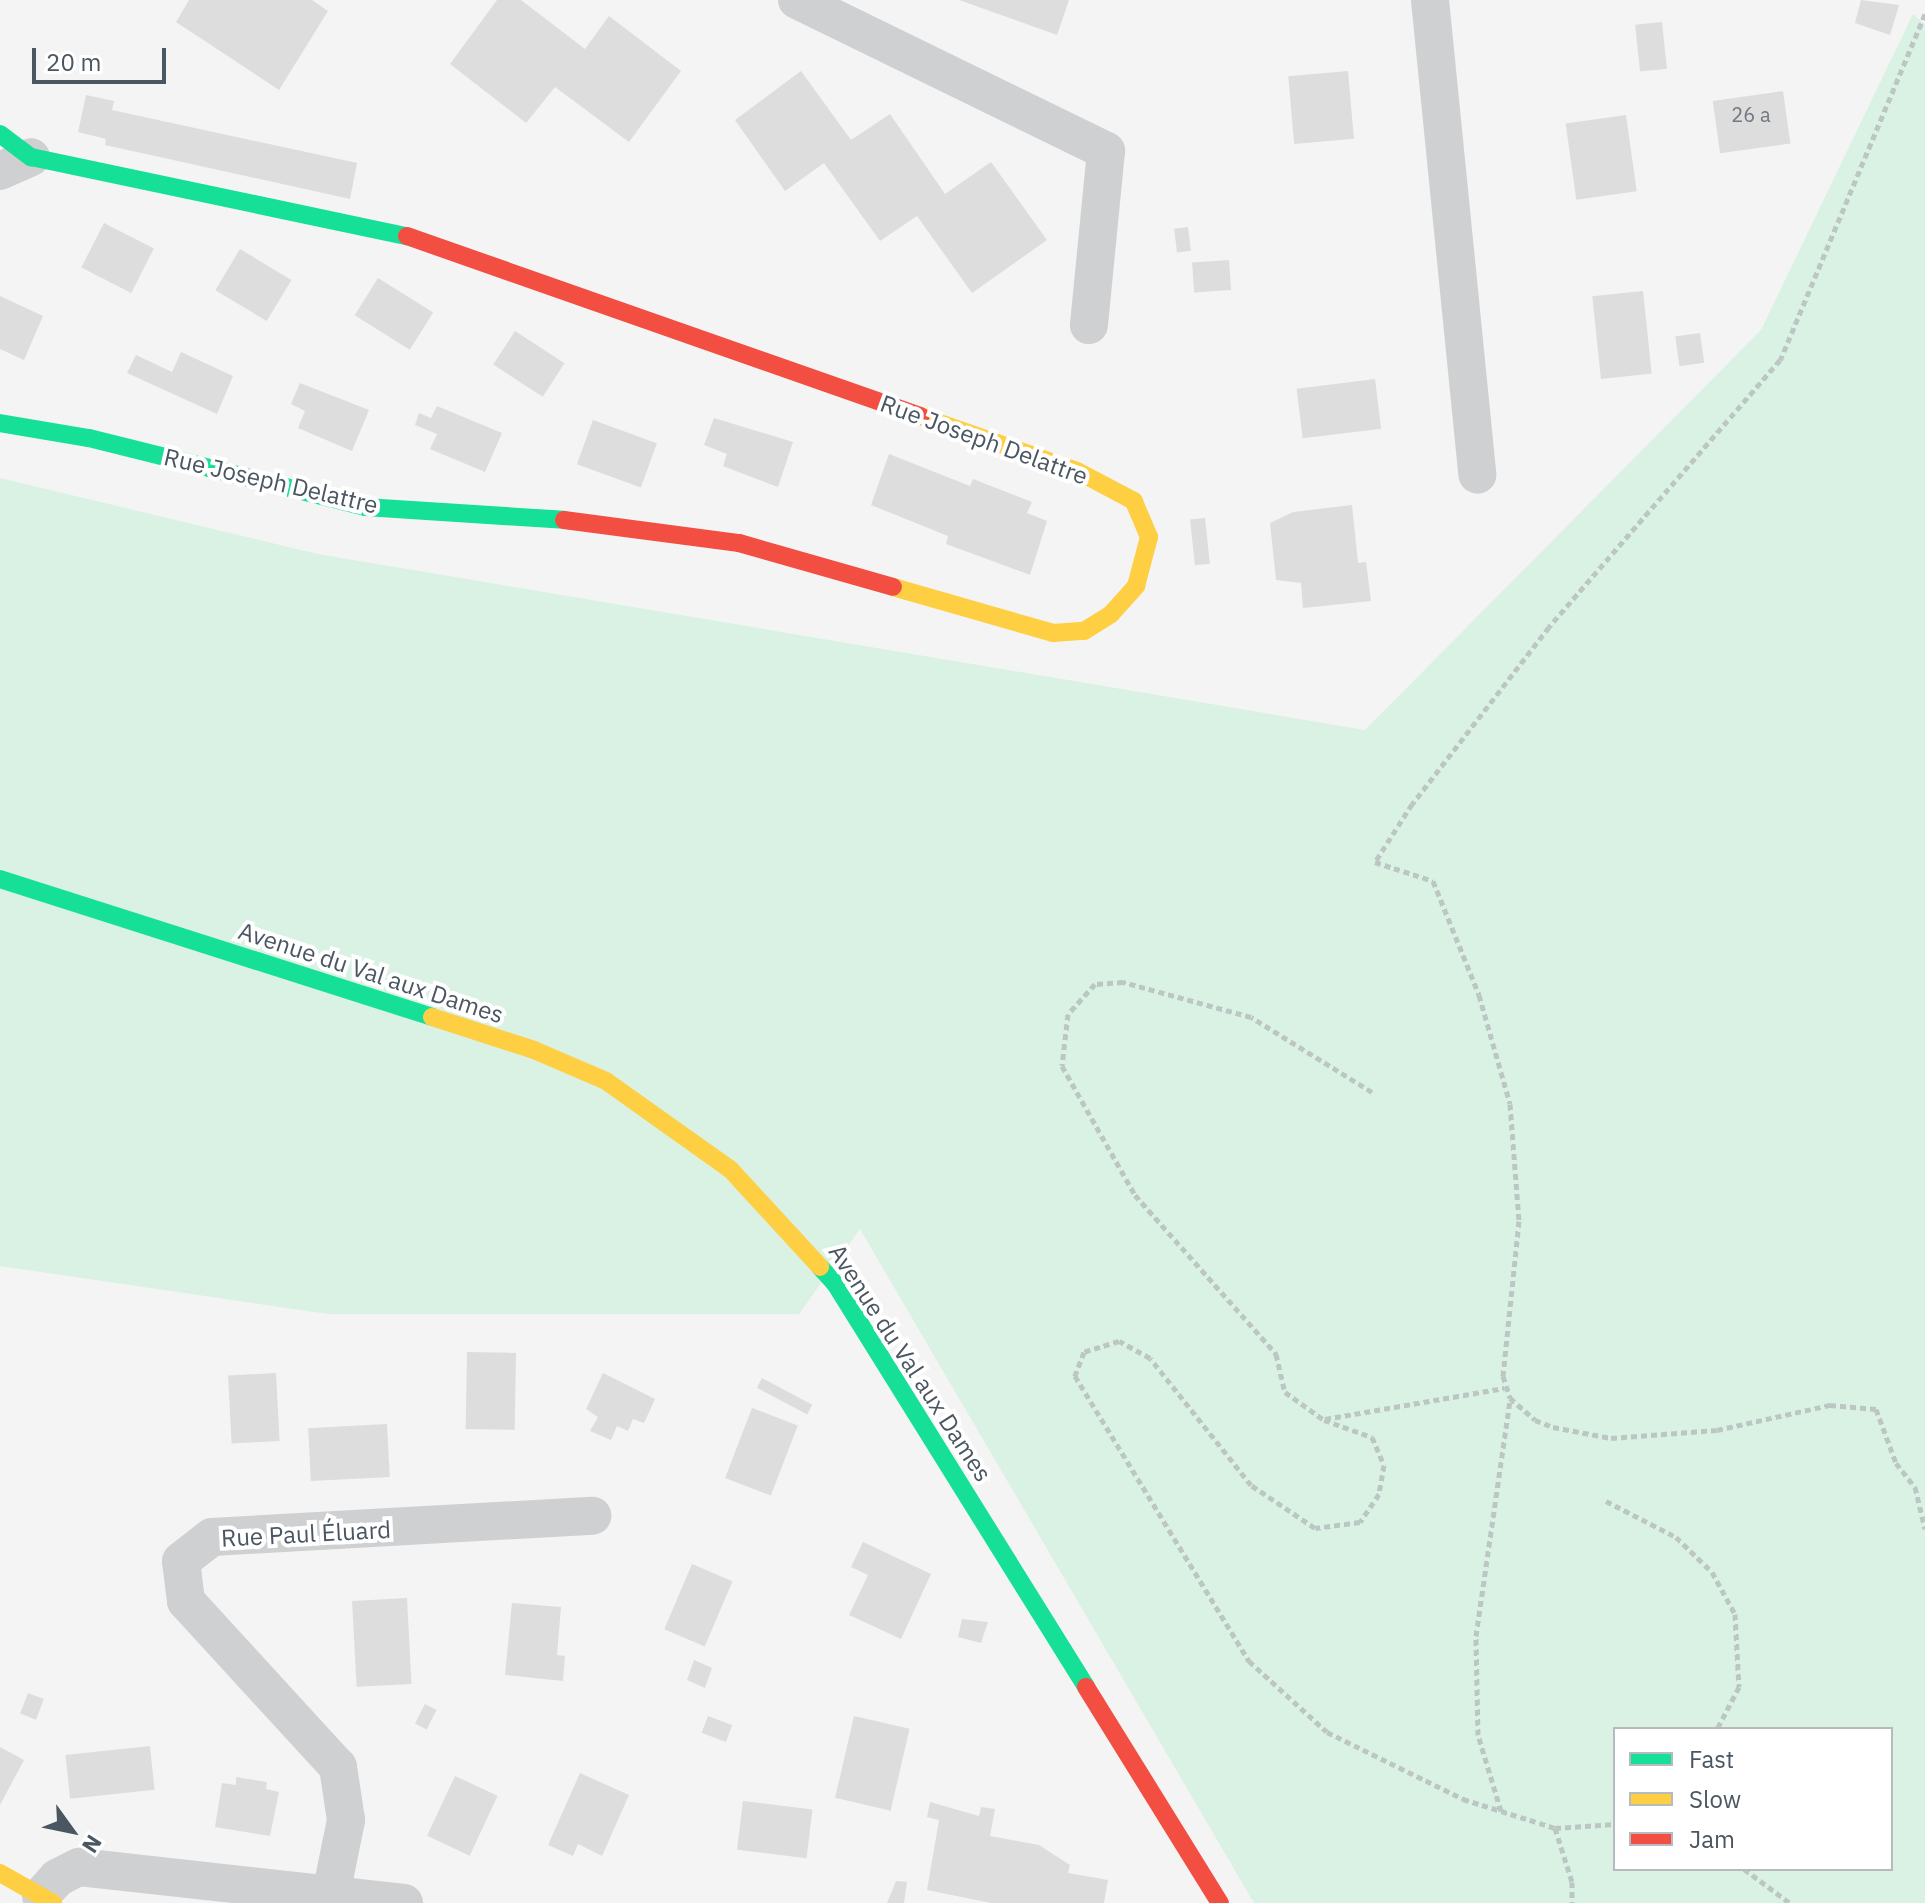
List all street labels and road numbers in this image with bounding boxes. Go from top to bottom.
street label: Rue Joseph Delattre [876,389,1092,491]
street label: Rue Joseph Delattre [161,442,381,520]
street label: Avenue du Val aux Dames [235,917,507,1029]
street label: Avenue du Val aux Dames [823,1239,997,1487]
street label: Rue Paul Éluard [220,1515,392,1553]

